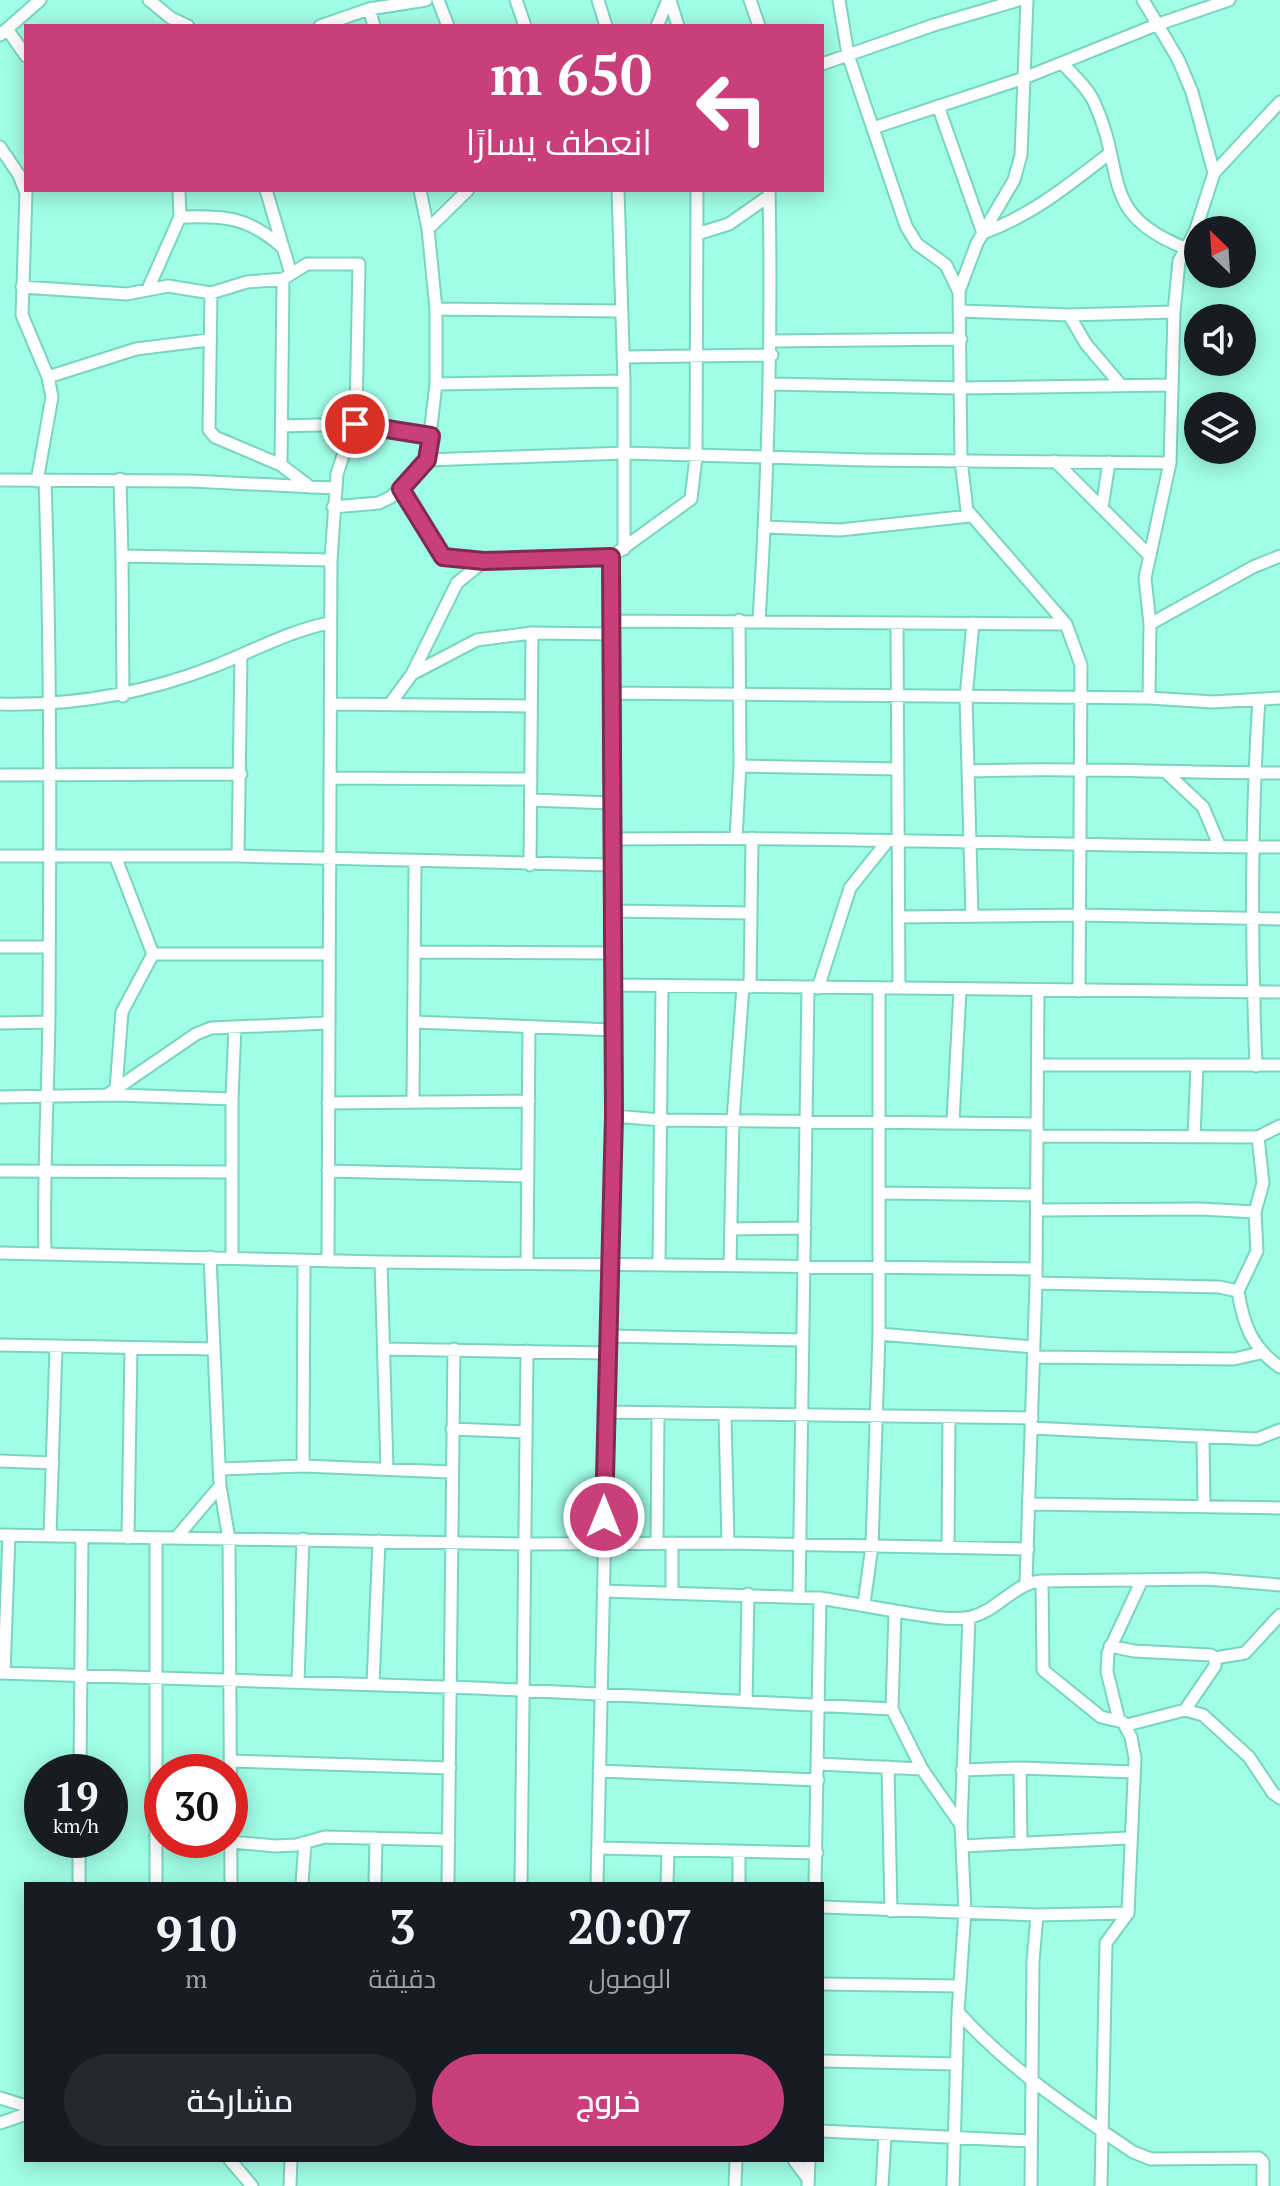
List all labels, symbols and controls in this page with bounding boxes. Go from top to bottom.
text: 650 m [490,37,652,111]
icon: left [680,56,784,160]
text: انعطف يسارًا [466,118,652,165]
north arrow [1184,216,1256,288]
map controls [1184,216,1256,464]
button: sound [1184,304,1256,376]
pin [321,390,389,458]
button: layers [1184,392,1256,464]
icon: arrive [333,402,377,446]
position arrow [562,1475,646,1559]
speed limit sign: 30 [144,1754,248,1858]
text: 19 [53,1769,99,1822]
text: km/h [53,1812,99,1839]
text: 3 [389,1894,416,1958]
text: 20:07 [568,1894,693,1958]
text: 910 [156,1901,237,1965]
text: m [185,1961,207,1995]
text: دقيقة [368,1961,436,1995]
text: الوصول [589,1961,671,1995]
button: مشاركة [64,2054,416,2146]
button: خروج [432,2054,784,2146]

